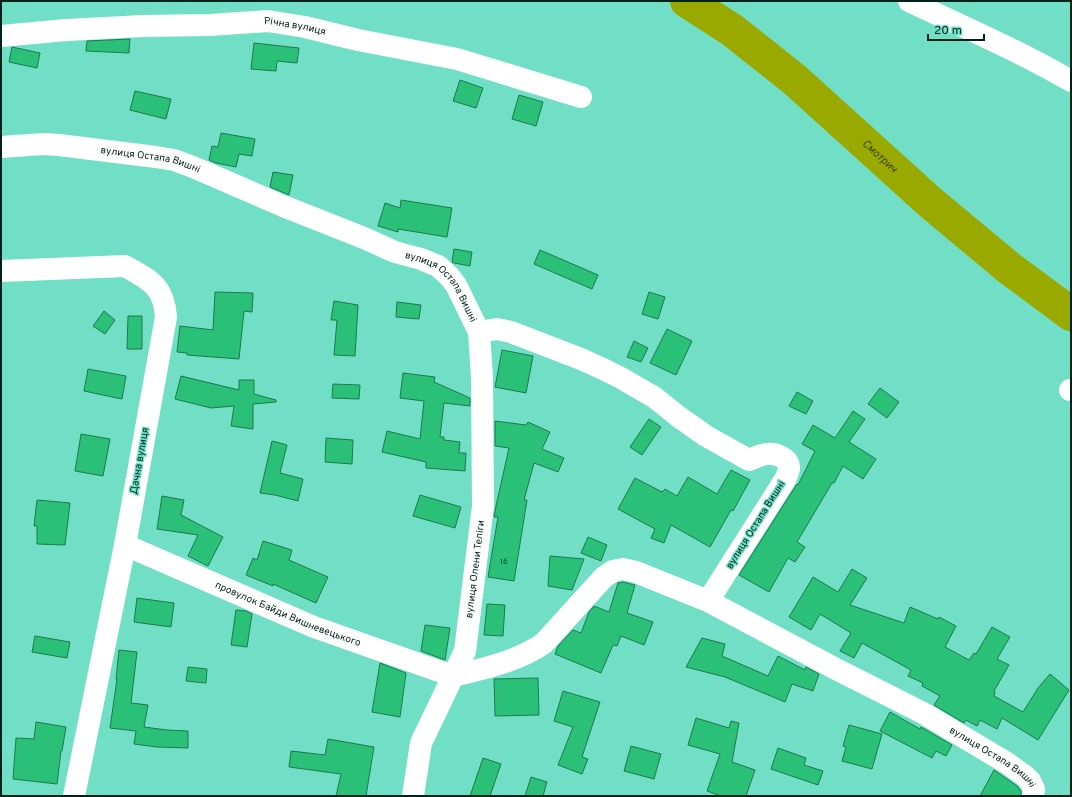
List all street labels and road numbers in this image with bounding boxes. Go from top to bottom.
street label: Річна вулиця [264,14,327,38]
street label: вулиця Остапа Вишні [100,144,202,176]
street label: вулиця Остапа Вишні [404,248,480,324]
street label: Дачна вулиця [128,427,152,495]
street label: вулиця Остапа Вишні [724,478,788,572]
street label: вулиця Олени Теліги [463,519,488,619]
street label: провулок Байди Вишневецького [213,578,363,650]
street label: вулиця Остапа Вишні [947,724,1039,790]

